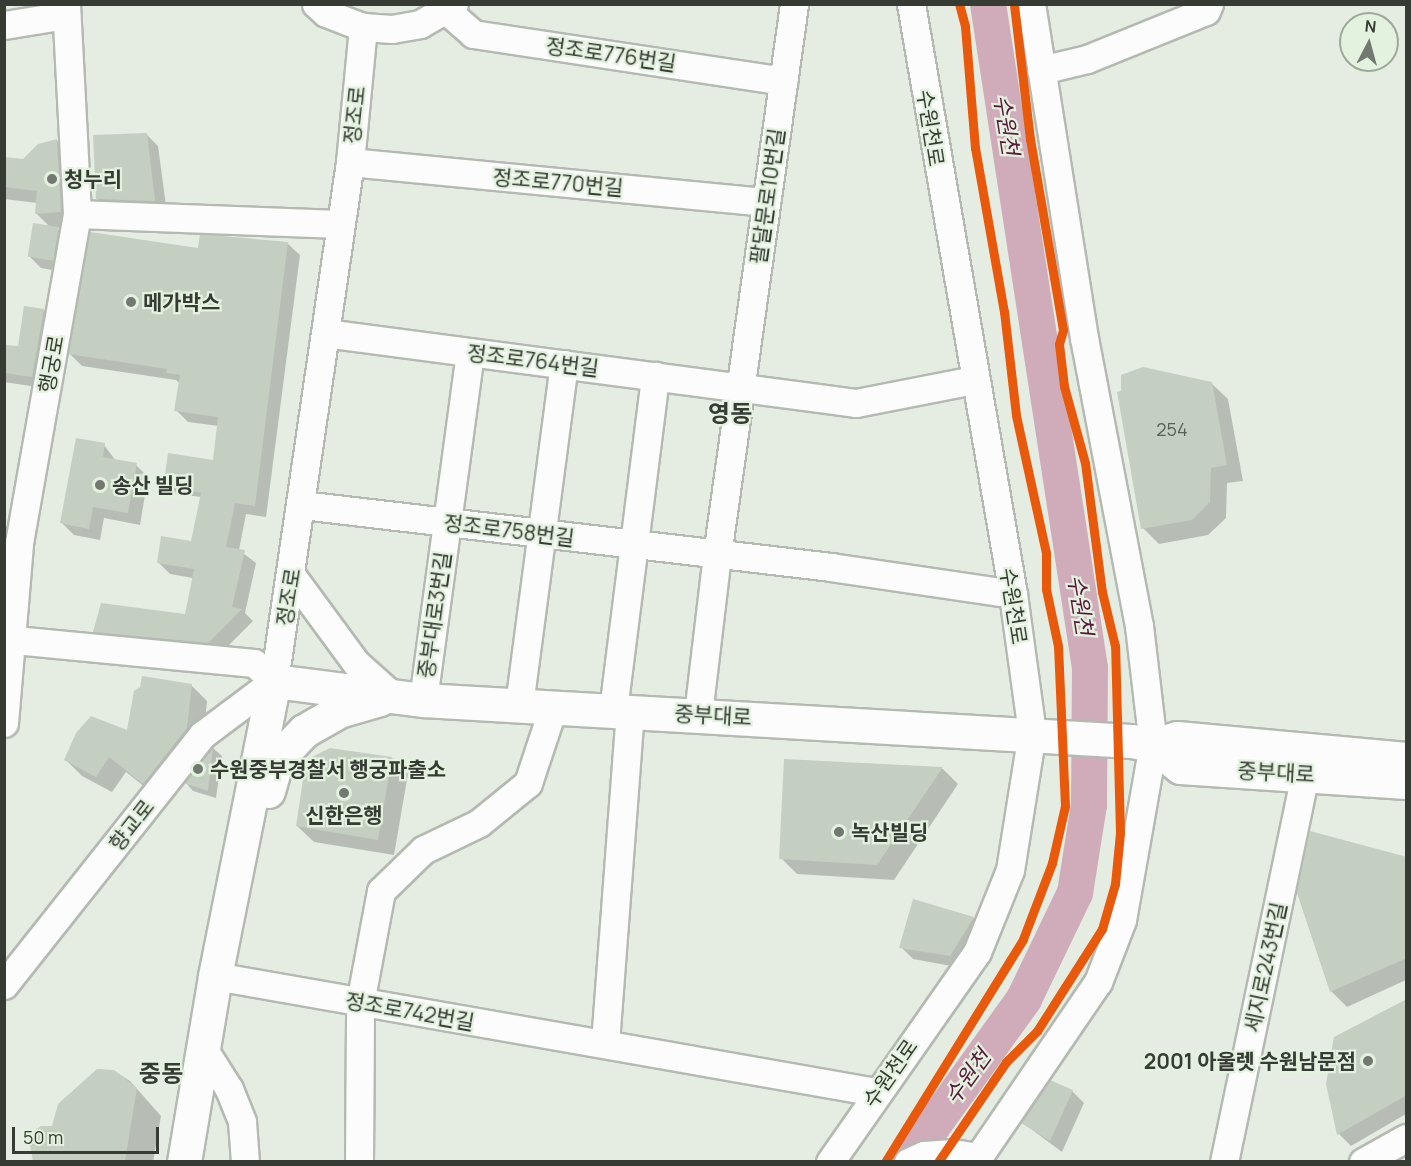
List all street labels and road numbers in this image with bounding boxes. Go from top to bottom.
street label: 정조로776번길 [544,32,678,76]
street label: 정조로 [338,85,370,145]
street label: 수원천로 [913,88,949,168]
street label: 팔달문로10번길 [745,126,789,266]
street label: 정조로770번길 [492,164,624,200]
street label: 행궁로 [34,333,68,395]
street label: 정조로764번길 [466,339,600,381]
street label: 정조로758번길 [442,509,576,551]
street label: 중부대로3번길 [413,550,455,680]
street label: 정조로 [271,566,305,628]
street label: 수원천로 [996,566,1032,646]
street label: 중부대로 [674,700,752,730]
street label: 중부대로 [1237,757,1315,787]
street label: 향교로 [103,794,159,856]
street label: 세지로243번길 [1239,900,1291,1034]
street label: 정조로742번길 [343,987,477,1035]
street label: 수원천로 [858,1034,922,1112]

